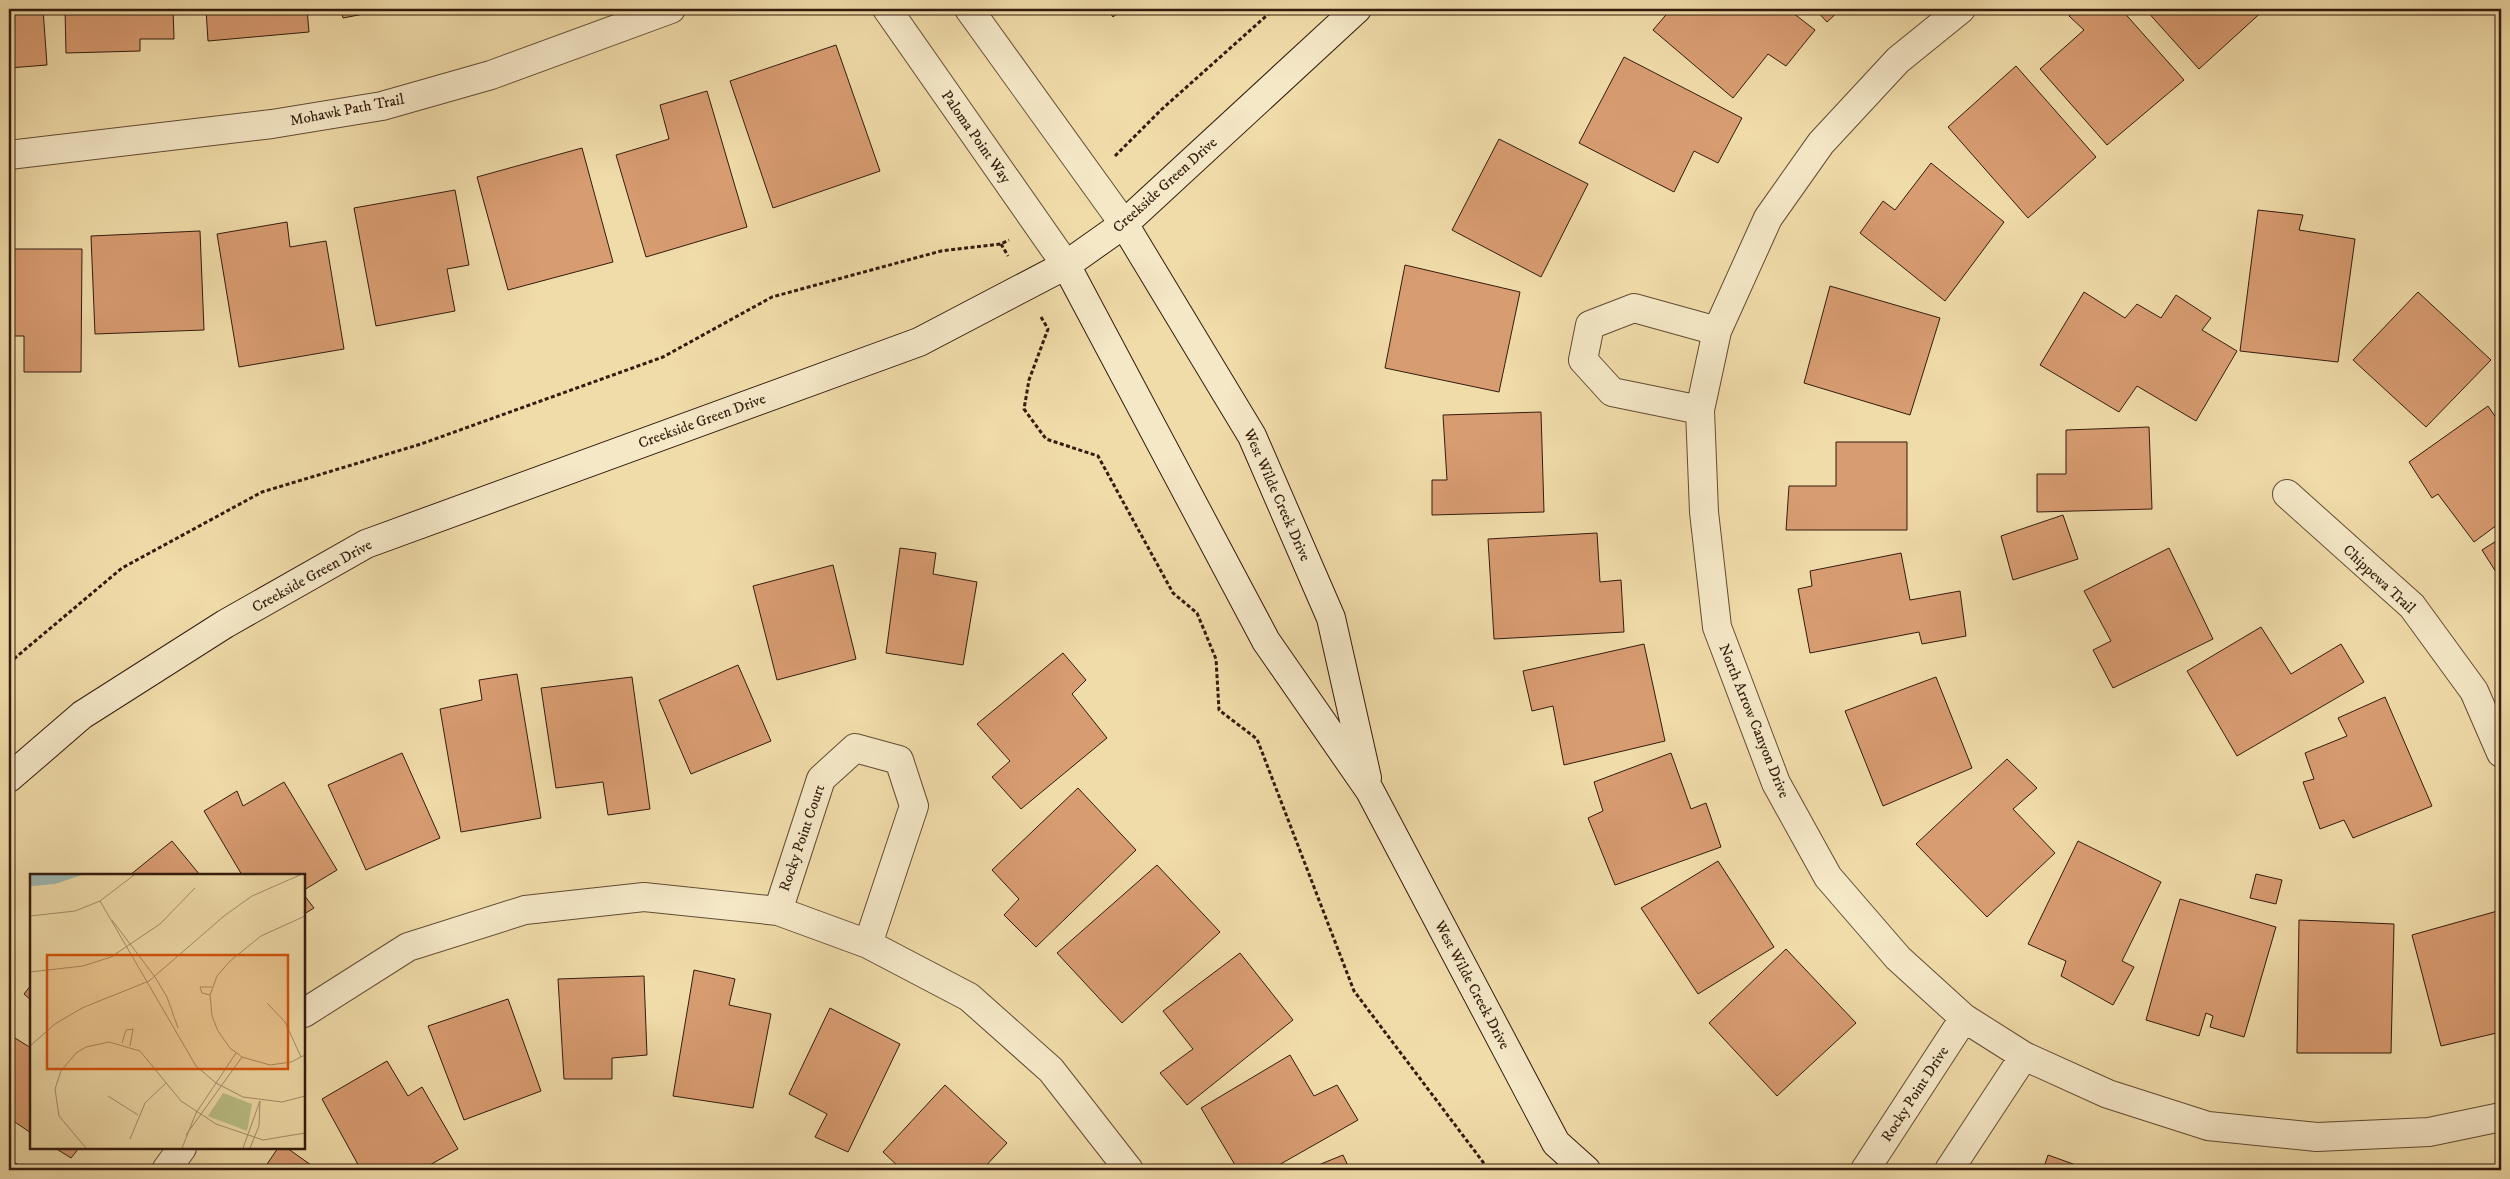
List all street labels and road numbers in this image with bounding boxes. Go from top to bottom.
street label: Paloma Point Way [937,87,1016,188]
street label: Mohawk Path Trail [288,90,406,130]
street label: Creekside Green Drive [1109,133,1221,237]
street label: Creekside Green Drive [636,389,768,453]
street label: West Wilde Creek Drive [1239,425,1315,564]
street label: Creekside Green Drive [249,535,375,617]
street label: Chippewa Trail [2339,541,2420,618]
street label: North Arrow Canyon Drive [1714,641,1794,801]
street label: Rocky Point Court [775,782,829,894]
street label: West Wilde Creek Drive [1430,916,1514,1053]
street label: Rocky Point Drive [1877,1043,1953,1145]

